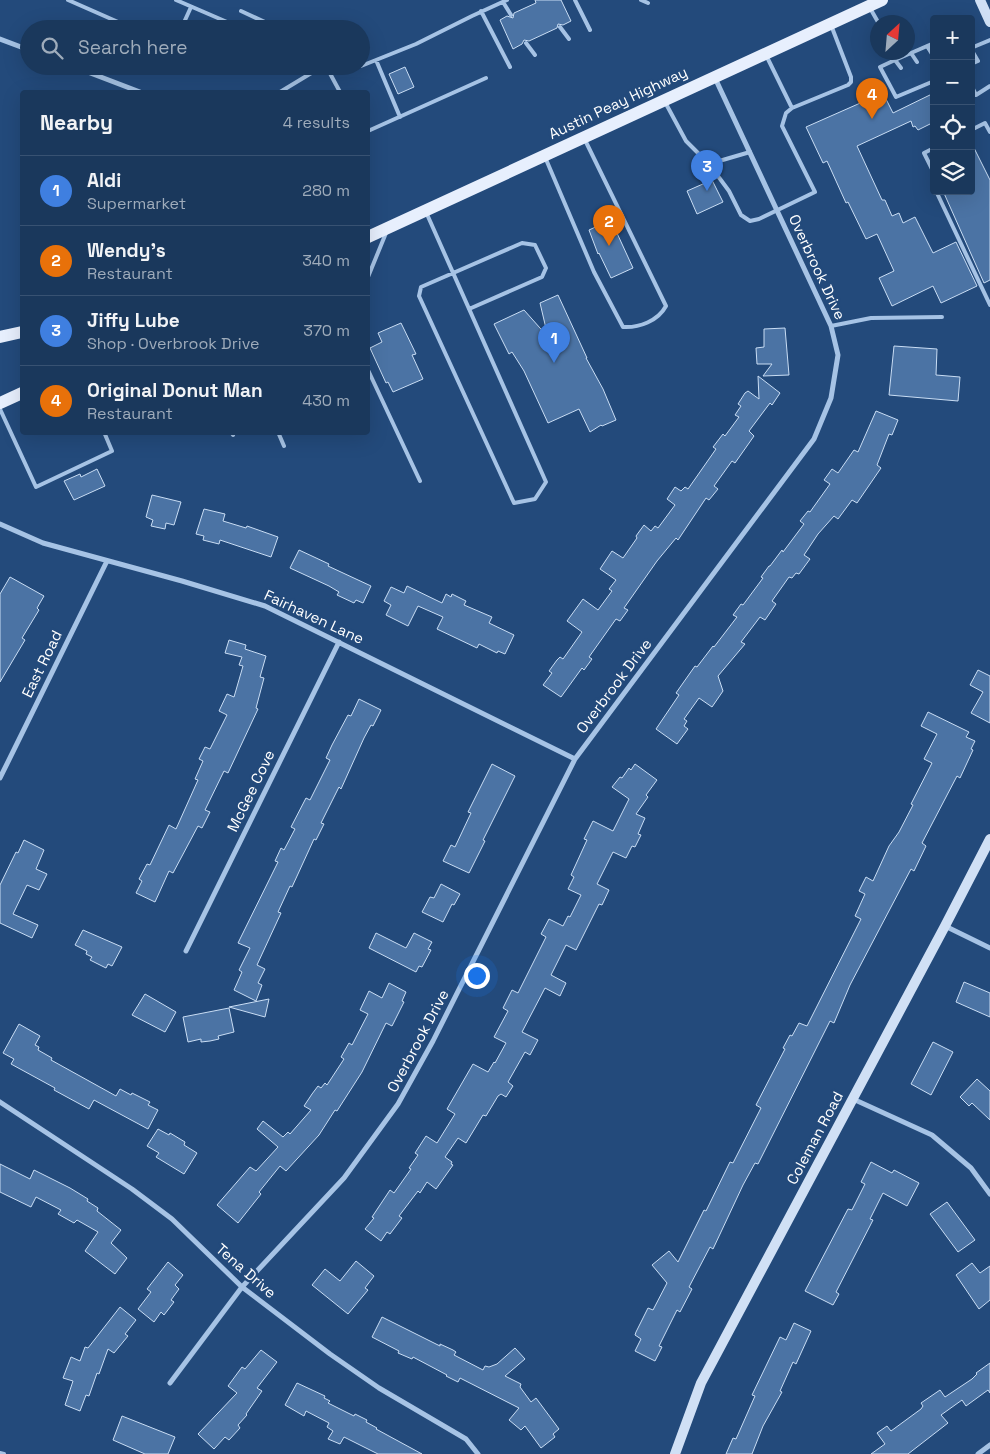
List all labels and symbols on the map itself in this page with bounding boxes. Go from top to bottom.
north arrow [870,15,915,60]
street label: Austin Peay Highway [545,62,690,143]
pin: 4 [856,78,888,119]
pin: 3 [691,150,723,191]
pin: 2 [593,205,625,246]
street label: Overbrook Drive [785,211,850,322]
pin: 1 [538,322,570,363]
street label: Fairhaven Lane [261,585,367,648]
street label: East Road [17,627,66,700]
street label: Overbrook Drive [572,634,656,737]
street label: McGee Cove [223,747,279,835]
your location [464,963,490,989]
street label: Overbrook Drive [382,986,453,1095]
street label: Coleman Road [782,1088,847,1188]
street label: Tena Drive [212,1239,280,1302]

